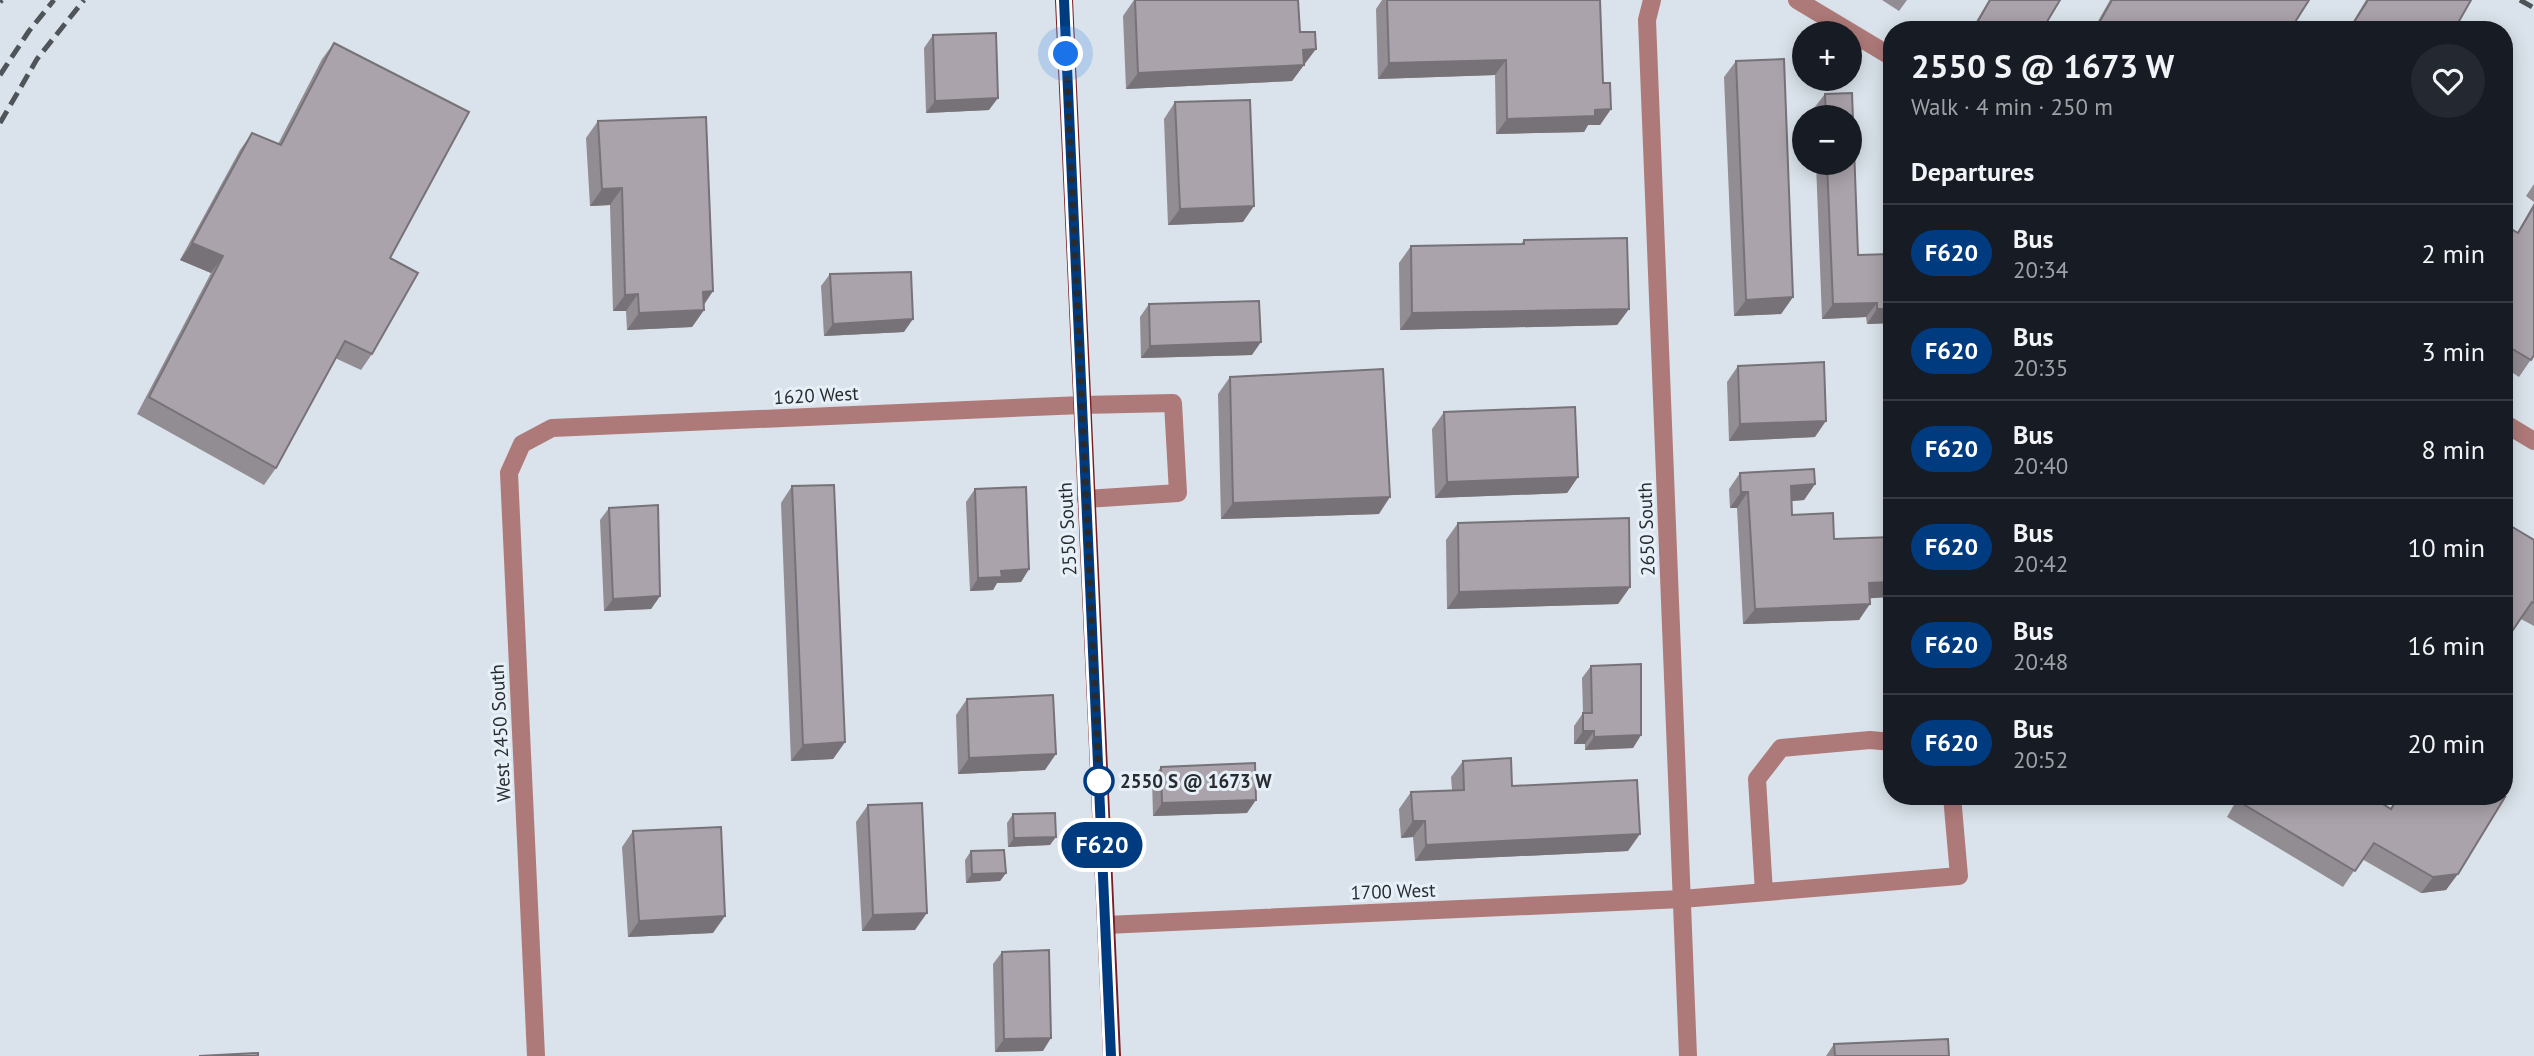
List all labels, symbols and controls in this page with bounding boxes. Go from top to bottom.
map controls [1792,21,1862,175]
button: + [1792,21,1862,91]
your location [1048,36,1083,71]
text: 2550 S @ 1673 W [1911,44,2174,87]
button: heart [2411,44,2485,118]
text: Walk · 4 min · 250 m [1911,92,2113,121]
button: − [1792,105,1862,175]
text: Departures [1911,155,2034,188]
text: Bus [2013,222,2053,255]
text: F620 [1925,237,1978,268]
text: 2 min [2422,237,2485,270]
text: 20:34 [2013,255,2068,284]
text: Bus [2013,320,2053,353]
text: F620 [1925,335,1978,366]
text: 3 min [2422,335,2485,368]
text: 20:35 [2013,353,2068,382]
street label: 1620 West [773,381,860,409]
text: Bus [2013,418,2053,451]
text: F620 [1925,433,1978,464]
text: 8 min [2422,433,2485,466]
text: 20:40 [2013,451,2068,480]
street label: 2550 South [1053,482,1081,576]
street label: 2650 South [1632,482,1660,576]
text: Bus [2013,516,2053,549]
text: F620 [1925,531,1978,562]
text: 10 min [2407,531,2485,564]
text: 20:42 [2013,549,2068,578]
text: Bus [2013,614,2053,647]
text: F620 [1925,629,1978,660]
text: 16 min [2407,629,2485,662]
text: 20:48 [2013,647,2068,676]
street label: West 2450 South [484,663,516,803]
text: Bus [2013,712,2053,745]
text: F620 [1925,727,1978,758]
text: 20 min [2407,727,2485,760]
text: 20:52 [2013,745,2068,774]
marker: 2550 S @ 1673 W [1084,766,1114,796]
place label: 2550 S @ 1673 W [1120,769,1272,793]
line badge: F620 [1053,822,1151,868]
text: F620 [1075,829,1129,860]
street label: 1700 West [1350,878,1437,904]

